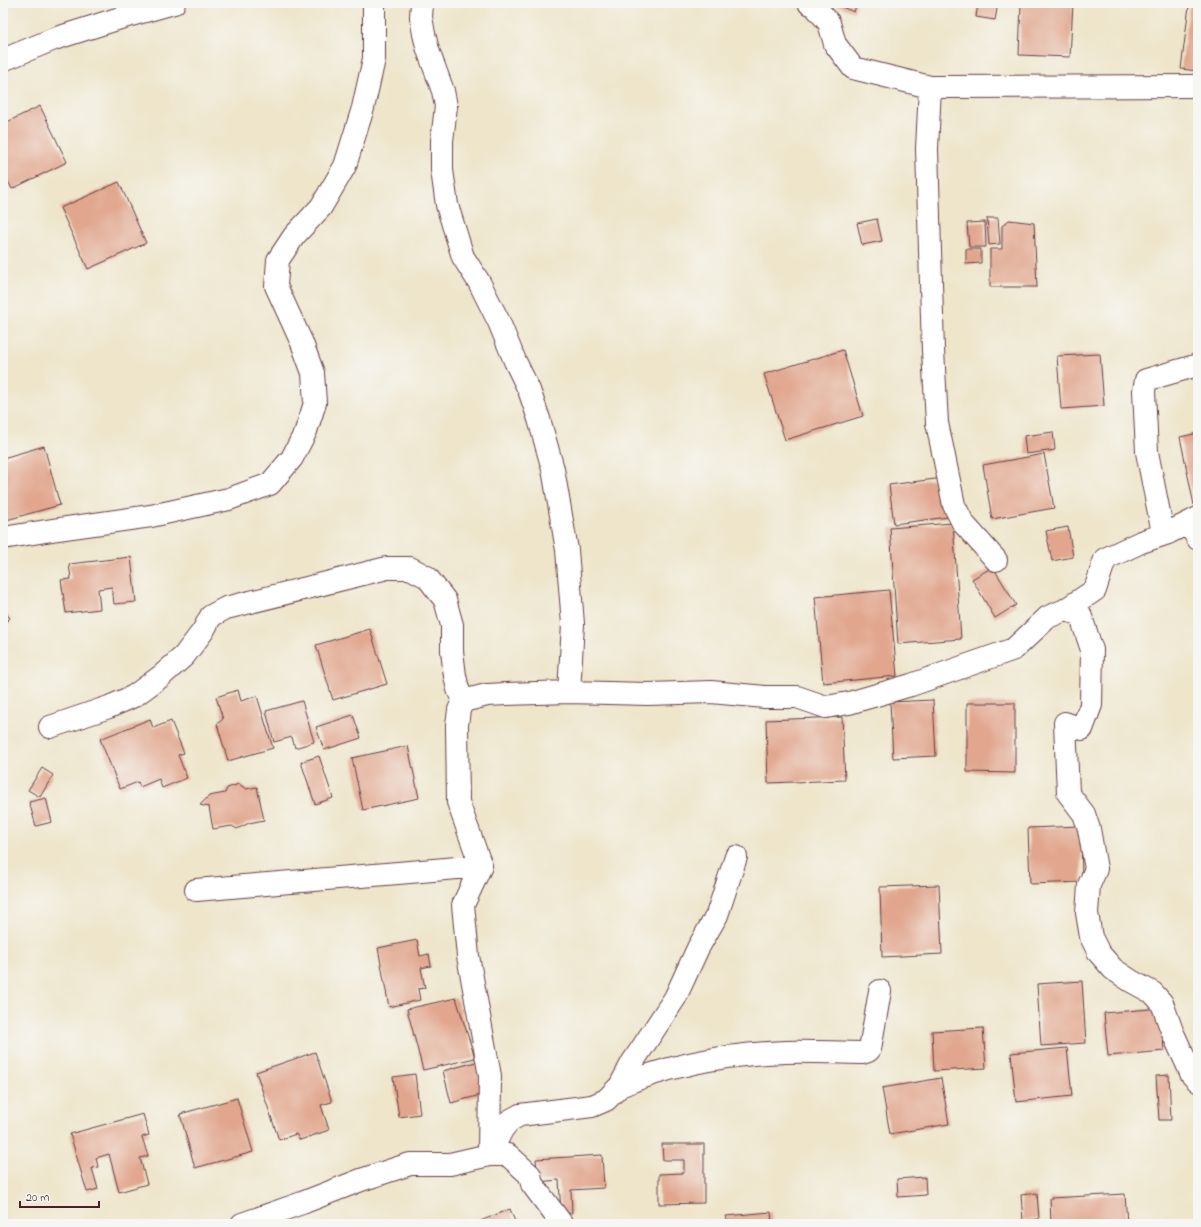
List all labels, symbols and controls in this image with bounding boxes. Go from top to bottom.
scale bar [20,1183,99,1209]
text: 20 m [26,1189,49,1207]

